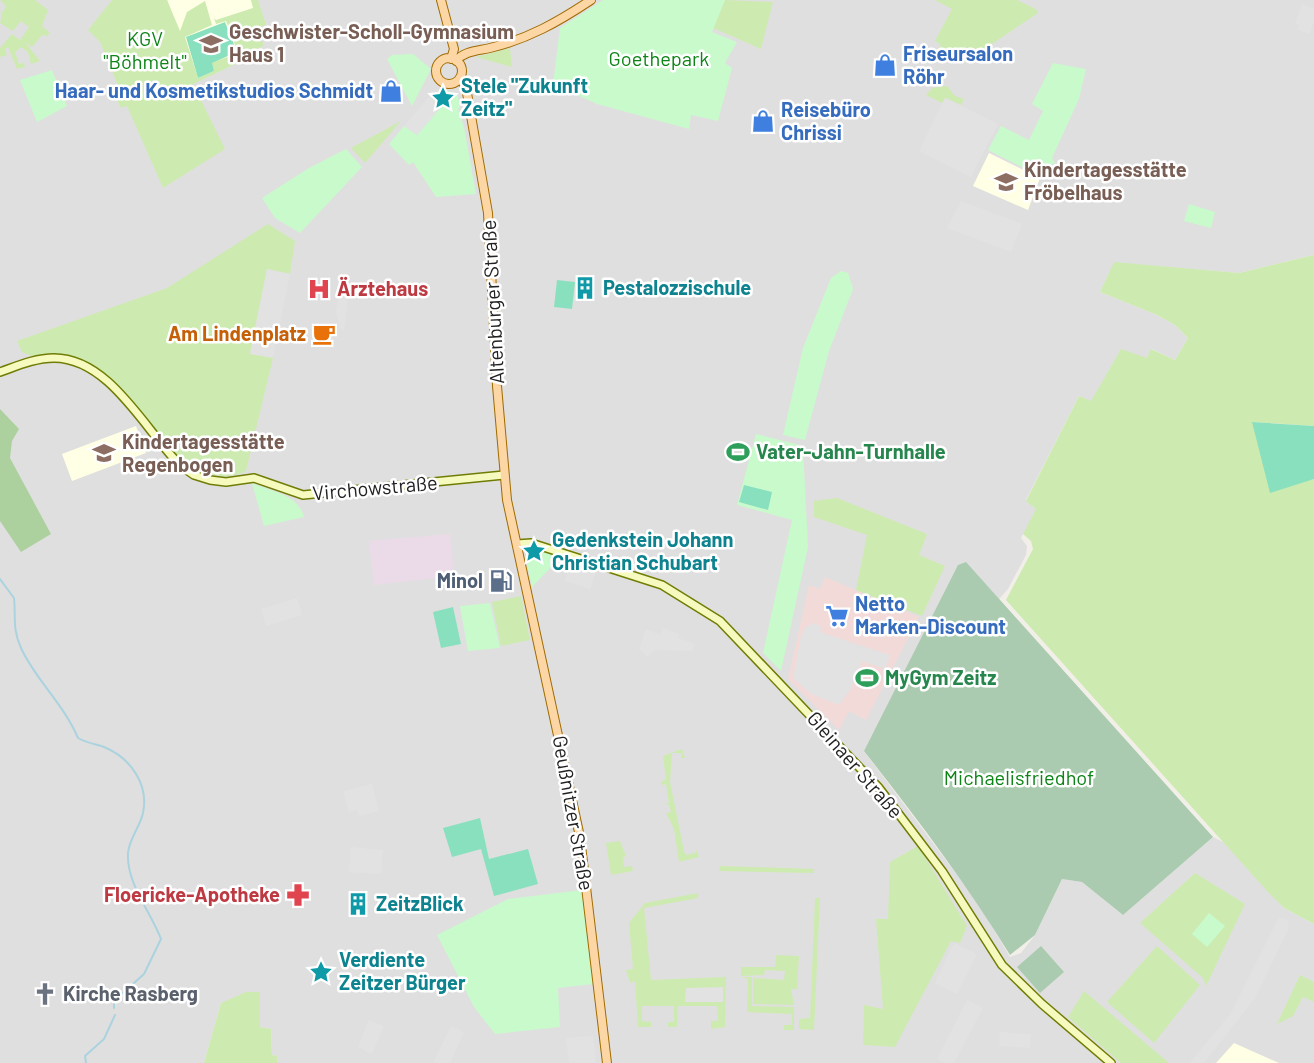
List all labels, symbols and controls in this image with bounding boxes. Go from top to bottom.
place label: Geschwister-Scholl-Gymnasium Haus 1 [229,19,514,66]
park label: KGV "Böhmelt" [103,26,187,73]
school or university icon: Geschwister-Scholl-Gymnasium Haus 1 [198,31,224,57]
place label: Friseursalon Röhr [903,41,1013,88]
park label: Goethepark [609,46,709,70]
shop icon: Friseursalon Röhr [872,52,898,78]
place label: Stele "Zukunft Zeitz" [461,73,588,120]
place label: Haar- und Kosmetikstudios Schmidt [55,78,373,102]
shop icon: Haar- und Kosmetikstudios Schmidt [378,78,404,104]
place icon: Stele "Zukunft Zeitz" [430,85,456,111]
place label: Reisebüro Chrissi [781,97,871,144]
shop icon: Reisebüro Chrissi [750,108,776,134]
place label: Kindertagesstätte Fröbelhaus [1024,157,1187,204]
school or university icon: Kindertagesstätte Fröbelhaus [993,169,1019,195]
street label: Altenburger Straße [476,219,508,385]
building icon: Pestalozzischule [572,275,598,301]
place label: Pestalozzischule [603,275,751,299]
hospital icon: Ärztehaus [306,276,332,302]
place label: Ärztehaus [337,276,428,300]
place label: Am Lindenplatz [168,321,306,345]
cafe icon: Am Lindenplatz [311,321,337,347]
place label: Kindertagesstätte Regenbogen [122,429,285,476]
sports icon: Vater-Jahn-Turnhalle [725,439,751,465]
place label: Vater-Jahn-Turnhalle [756,439,946,463]
school or university icon: Kindertagesstätte Regenbogen [91,440,117,466]
street label: Virchowstraße [311,470,438,504]
place label: Gedenkstein Johann Christian Schubart [552,527,733,574]
place icon: Gedenkstein Johann Christian Schubart [521,538,547,564]
place label: Minol [437,568,483,592]
fuel station icon: Minol [488,568,514,594]
place label: Netto Marken-Discount [855,591,1006,638]
supermarket icon: Netto Marken-Discount [824,603,850,629]
sports icon: MyGym Zeitz [854,665,880,691]
place label: MyGym Zeitz [885,665,996,689]
street label: Gleinaer Straße [803,706,909,823]
street label: Geußnitzer Straße [549,733,599,892]
park label: Michaelisfriedhof [944,765,1094,789]
place label: Floericke-Apotheke [104,882,280,906]
pharmacy icon: Floericke-Apotheke [285,882,311,908]
building icon: ZeitzBlick [345,891,371,917]
place label: ZeitzBlick [376,891,464,915]
place label: Verdiente Zeitzer Bürger [339,947,466,994]
place icon: Verdiente Zeitzer Bürger [308,959,334,985]
church icon: Kirche Rasberg [32,981,58,1007]
place label: Kirche Rasberg [63,981,198,1005]

